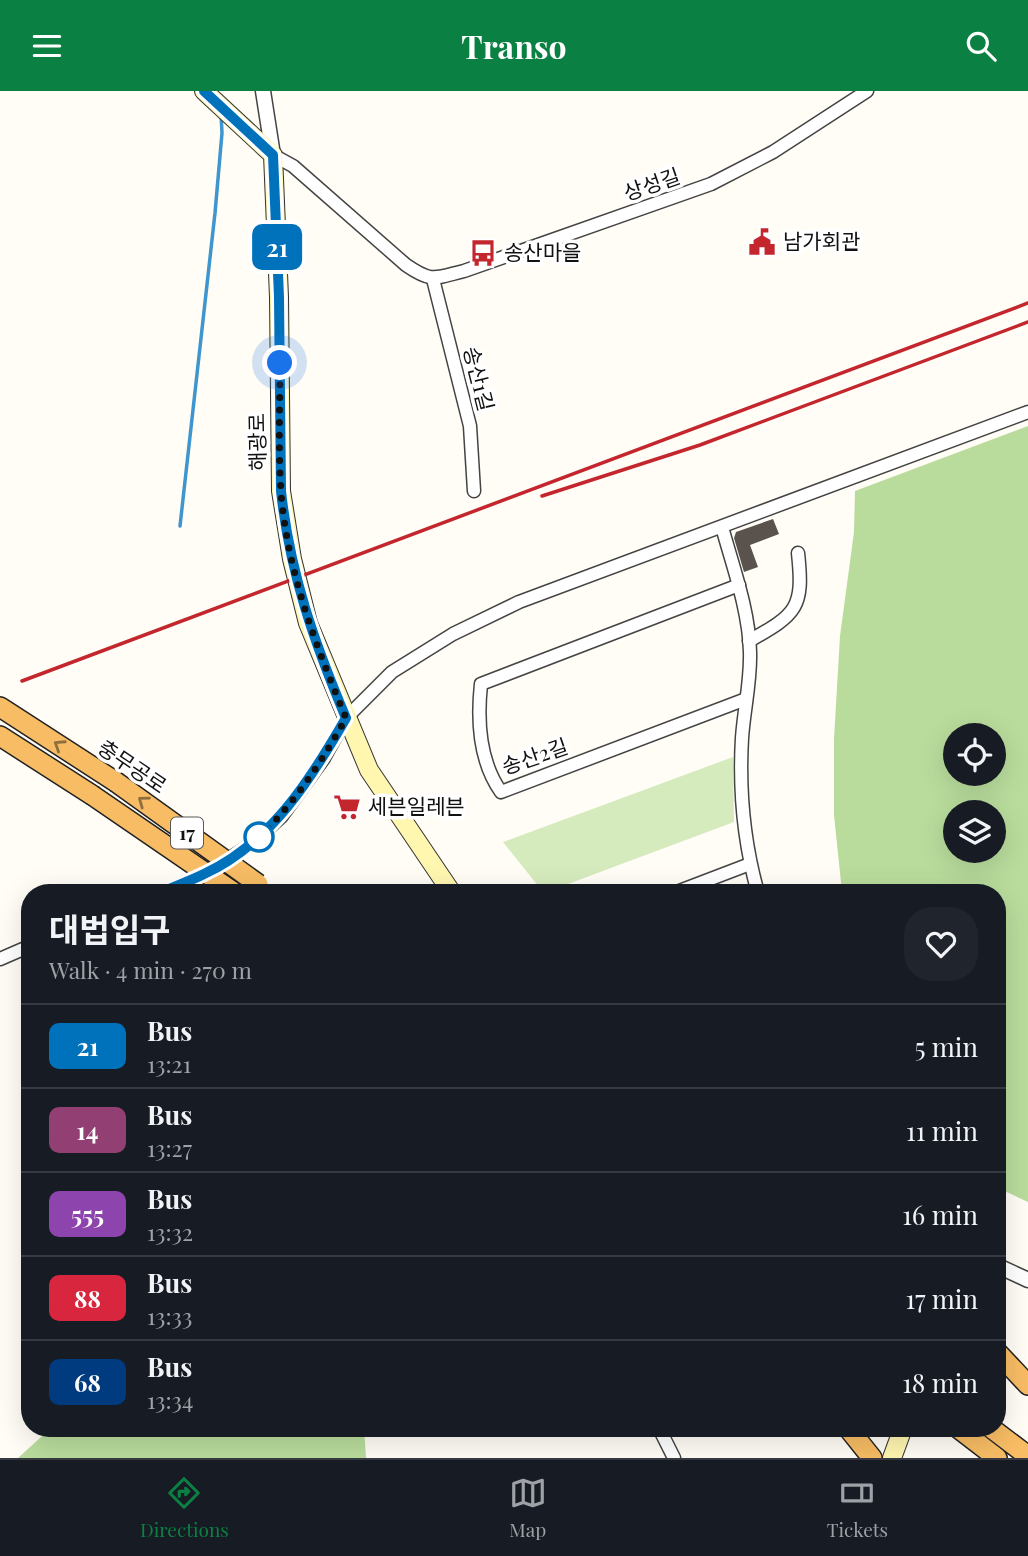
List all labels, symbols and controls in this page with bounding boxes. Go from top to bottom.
text: Transo [461,24,567,67]
icon: menu [28,27,66,65]
icon: search [962,27,1000,65]
street label: 상성길 [619,160,683,206]
line badge: 21 [246,224,308,270]
place label: 남가회관 [783,226,860,254]
public building icon: 남가회관 [747,227,777,257]
text: 21 [266,231,288,263]
place label: 송산마을 [504,237,581,265]
bus stop icon: 송산마을 [468,238,498,268]
street label: 송산1길 [458,343,501,414]
your location [262,345,297,380]
street label: 해광로 [241,413,271,471]
map controls [943,723,1006,863]
button: locate [943,723,1006,786]
street label: 송산2길 [498,731,571,779]
street label: 충무공로 [93,732,173,799]
one-way arrow [54,741,67,753]
place label: 세븐일레븐 [368,791,465,819]
supermarket icon: 세븐일레븐 [332,792,362,822]
one-way arrow [138,797,151,809]
button: layers [943,800,1006,863]
road number: 17 [171,817,203,849]
unlabelled marker [244,822,274,852]
text: 대법입구 [49,906,170,950]
button: heart [904,907,978,981]
text: Walk · 4 min · 270 m [49,954,252,985]
text: Bus [147,1013,192,1048]
text: 5 min [915,1029,978,1064]
text: 21 [77,1030,98,1062]
text: 13:21 [147,1048,191,1079]
text: Bus [147,1097,192,1132]
text: 11 min [906,1113,978,1148]
text: 14 [77,1114,98,1146]
text: 13:27 [147,1132,192,1163]
text: Bus [147,1181,192,1216]
text: 16 min [902,1197,978,1232]
text: 555 [71,1198,104,1230]
text: 13:32 [147,1216,193,1247]
text: Bus [147,1265,192,1300]
text: 17 min [905,1281,978,1316]
text: 88 [74,1282,101,1314]
text: 13:33 [147,1300,192,1331]
text: Bus [147,1349,192,1384]
text: 18 min [902,1365,978,1400]
text: 68 [74,1366,101,1398]
text: 13:34 [147,1384,193,1415]
tab: Directions [140,1474,229,1542]
tab: Map [509,1474,547,1542]
tab: Tickets [827,1474,888,1542]

